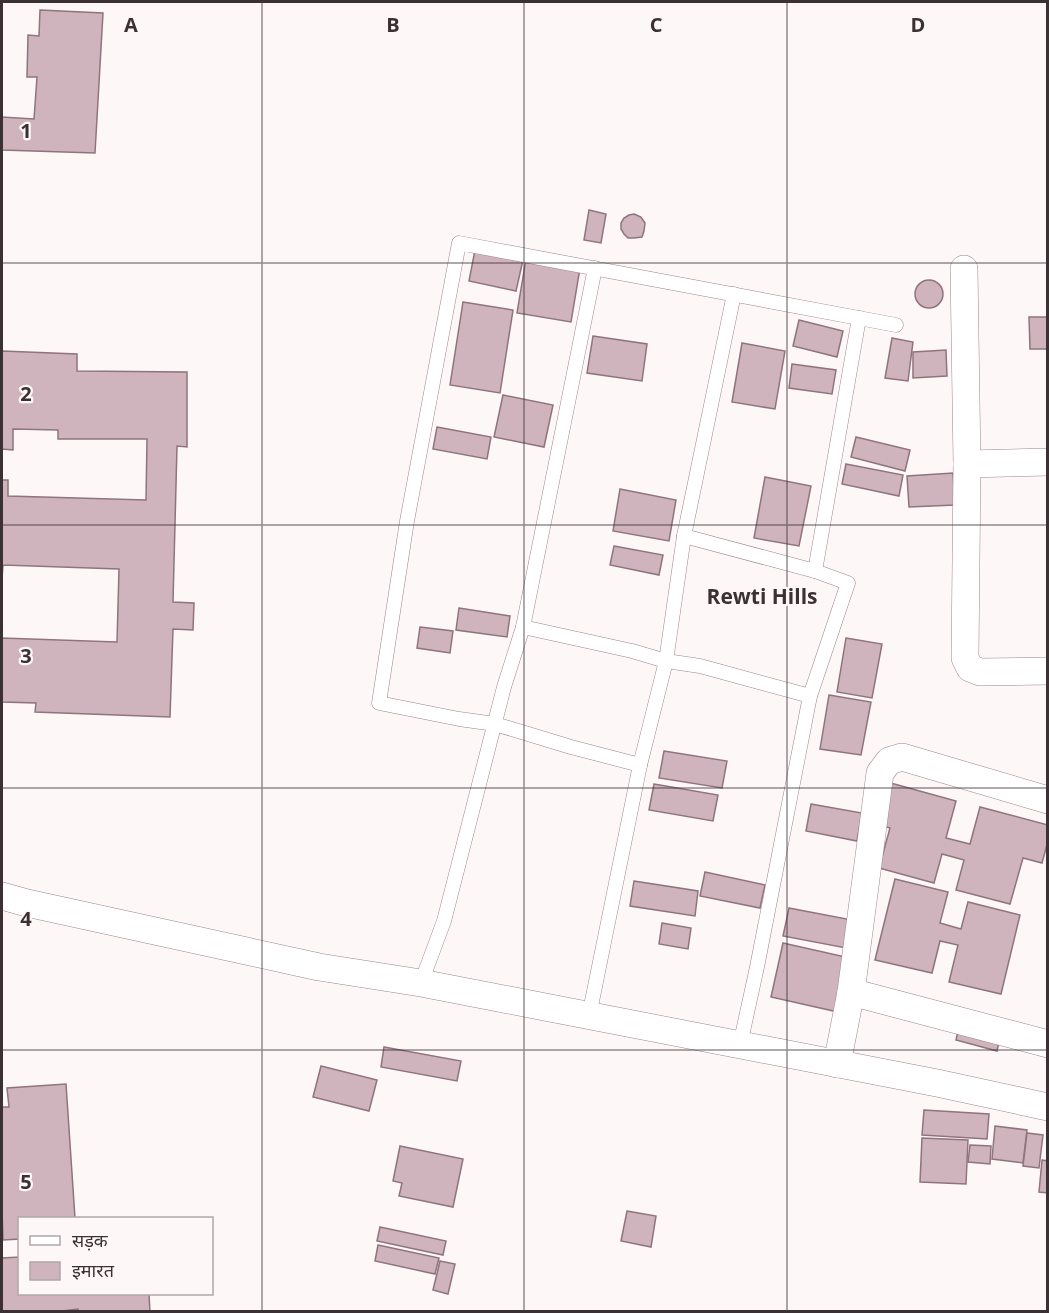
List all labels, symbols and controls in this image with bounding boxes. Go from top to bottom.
text: A [124,11,138,38]
text: B [386,11,400,38]
text: C [650,11,663,38]
text: D [911,11,925,38]
text: 1 [20,117,32,144]
text: 2 [20,380,32,407]
district label: Rewti Hills [707,582,817,610]
text: 3 [20,642,32,669]
text: 4 [20,905,32,932]
text: 5 [20,1168,32,1195]
legend [18,1217,213,1295]
text: सड़क [72,1228,109,1252]
text: इमारत [72,1258,115,1282]

